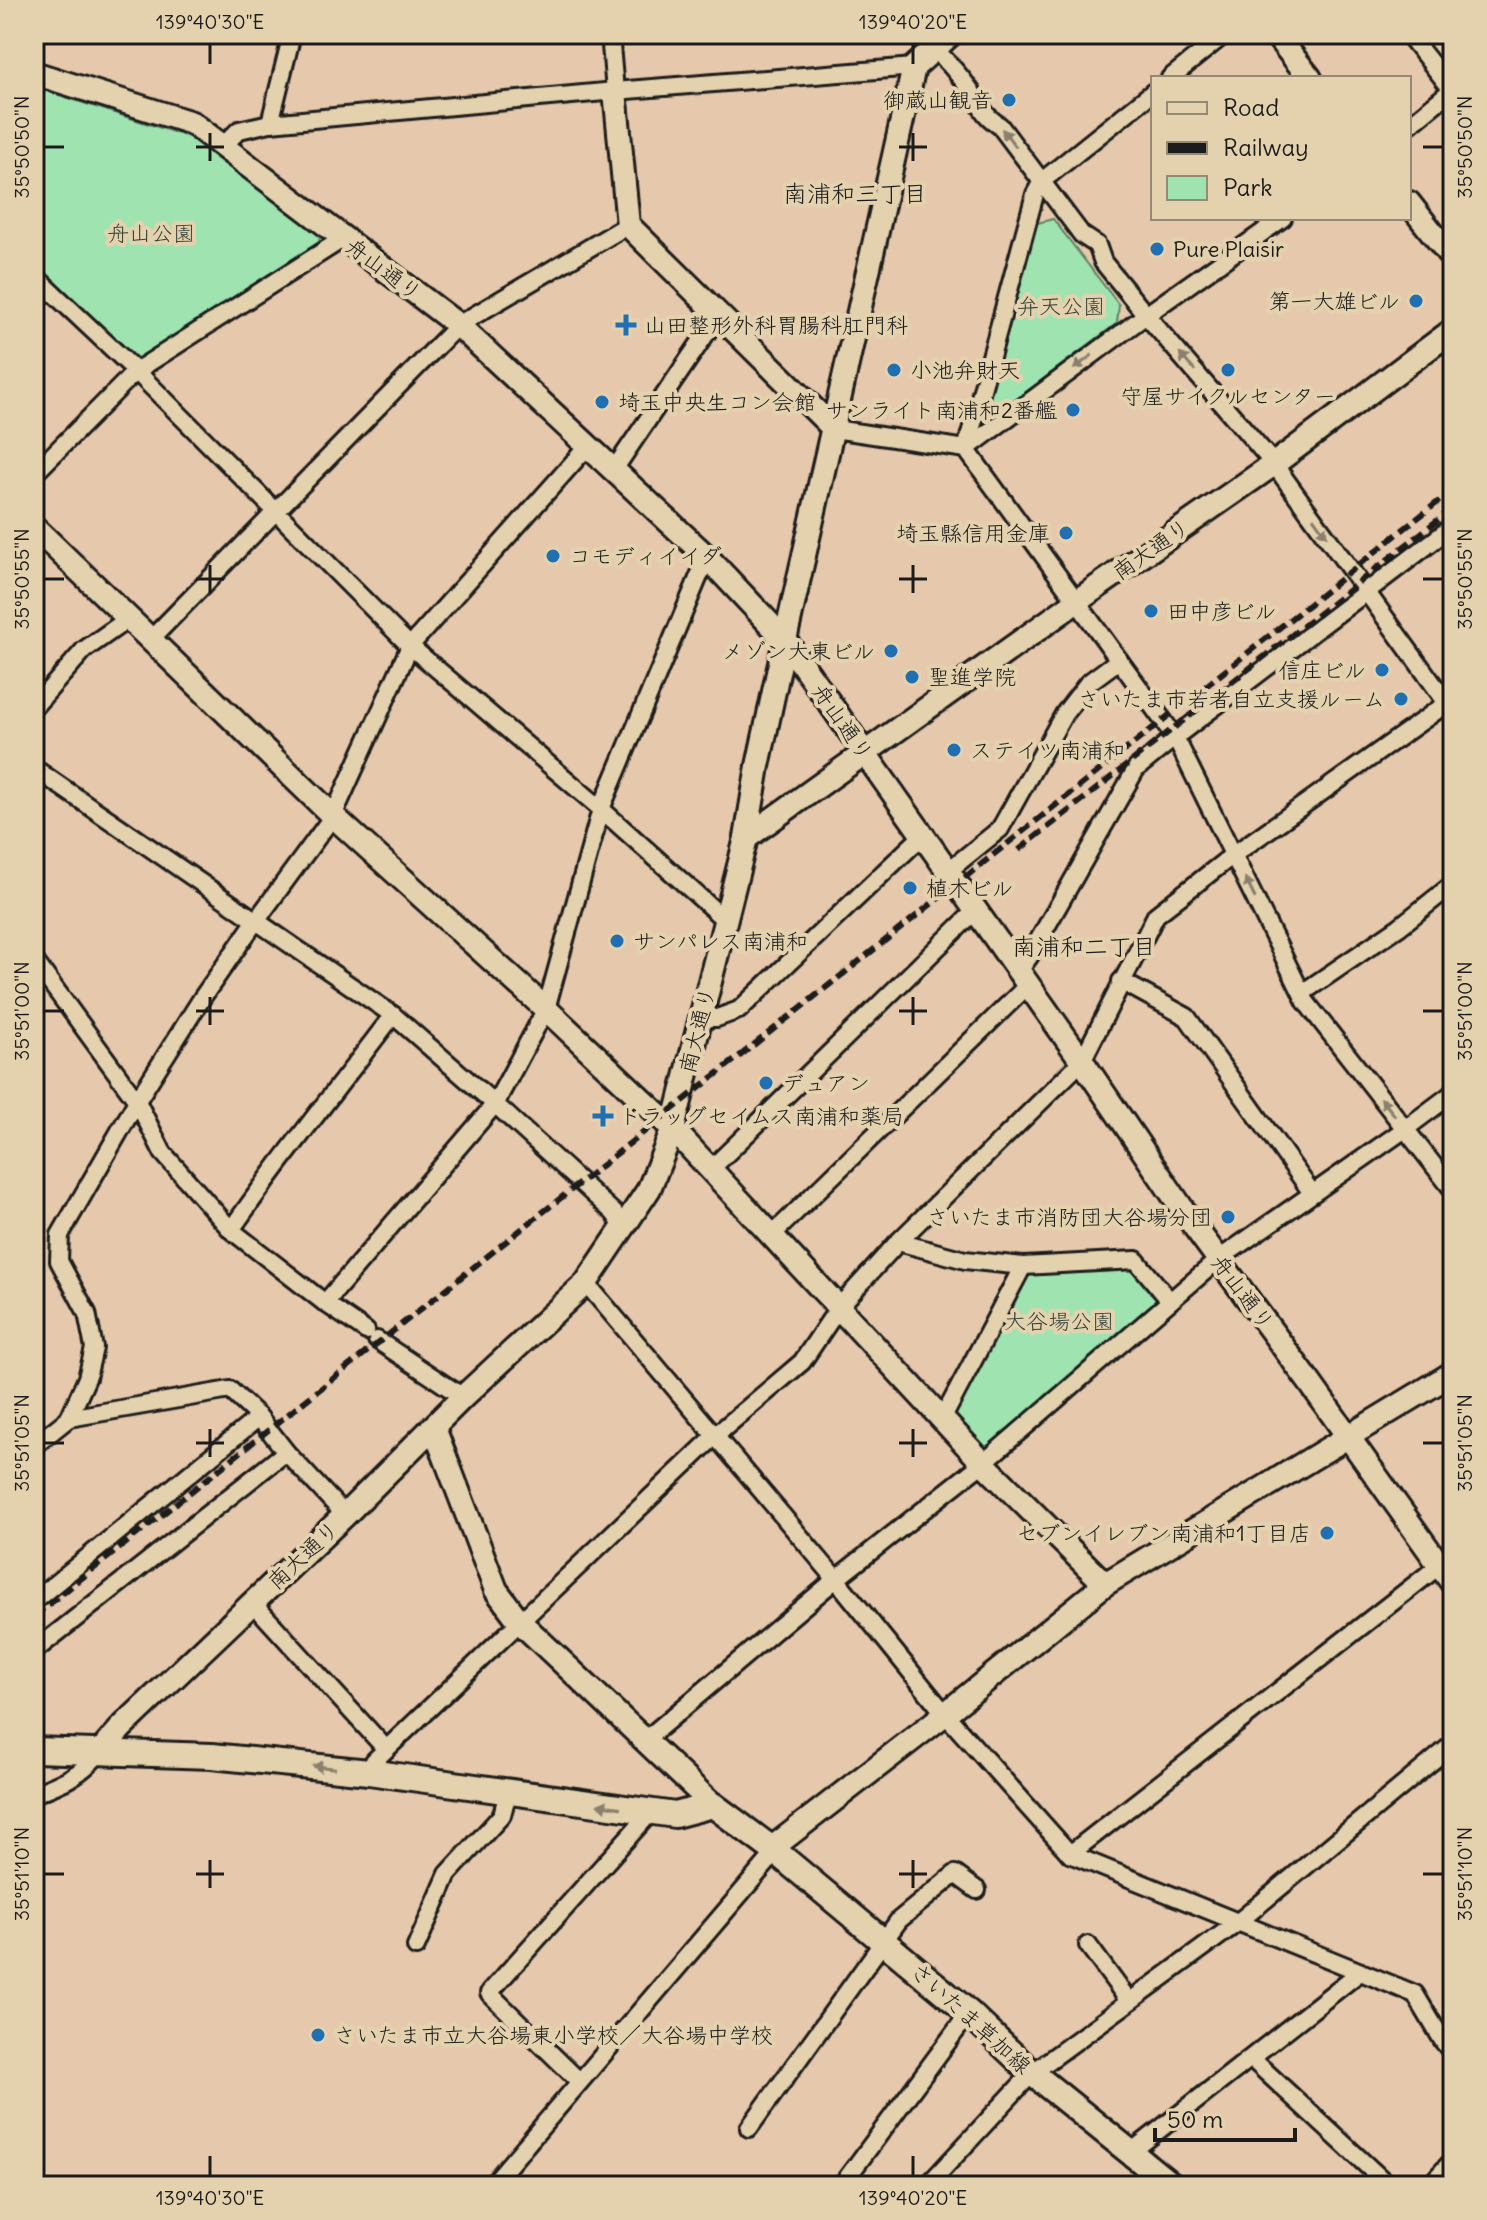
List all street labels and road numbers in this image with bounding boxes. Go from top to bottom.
street label: 舟山通り [340,231,428,307]
street label: 南大通り [1107,512,1195,586]
street label: 舟山通り [806,678,880,766]
street label: 南大通り [673,984,721,1076]
street label: 舟山通り [1205,1248,1281,1336]
street label: 南大通り [261,1515,345,1595]
street label: さいたま草加線 [905,1956,1037,2080]

